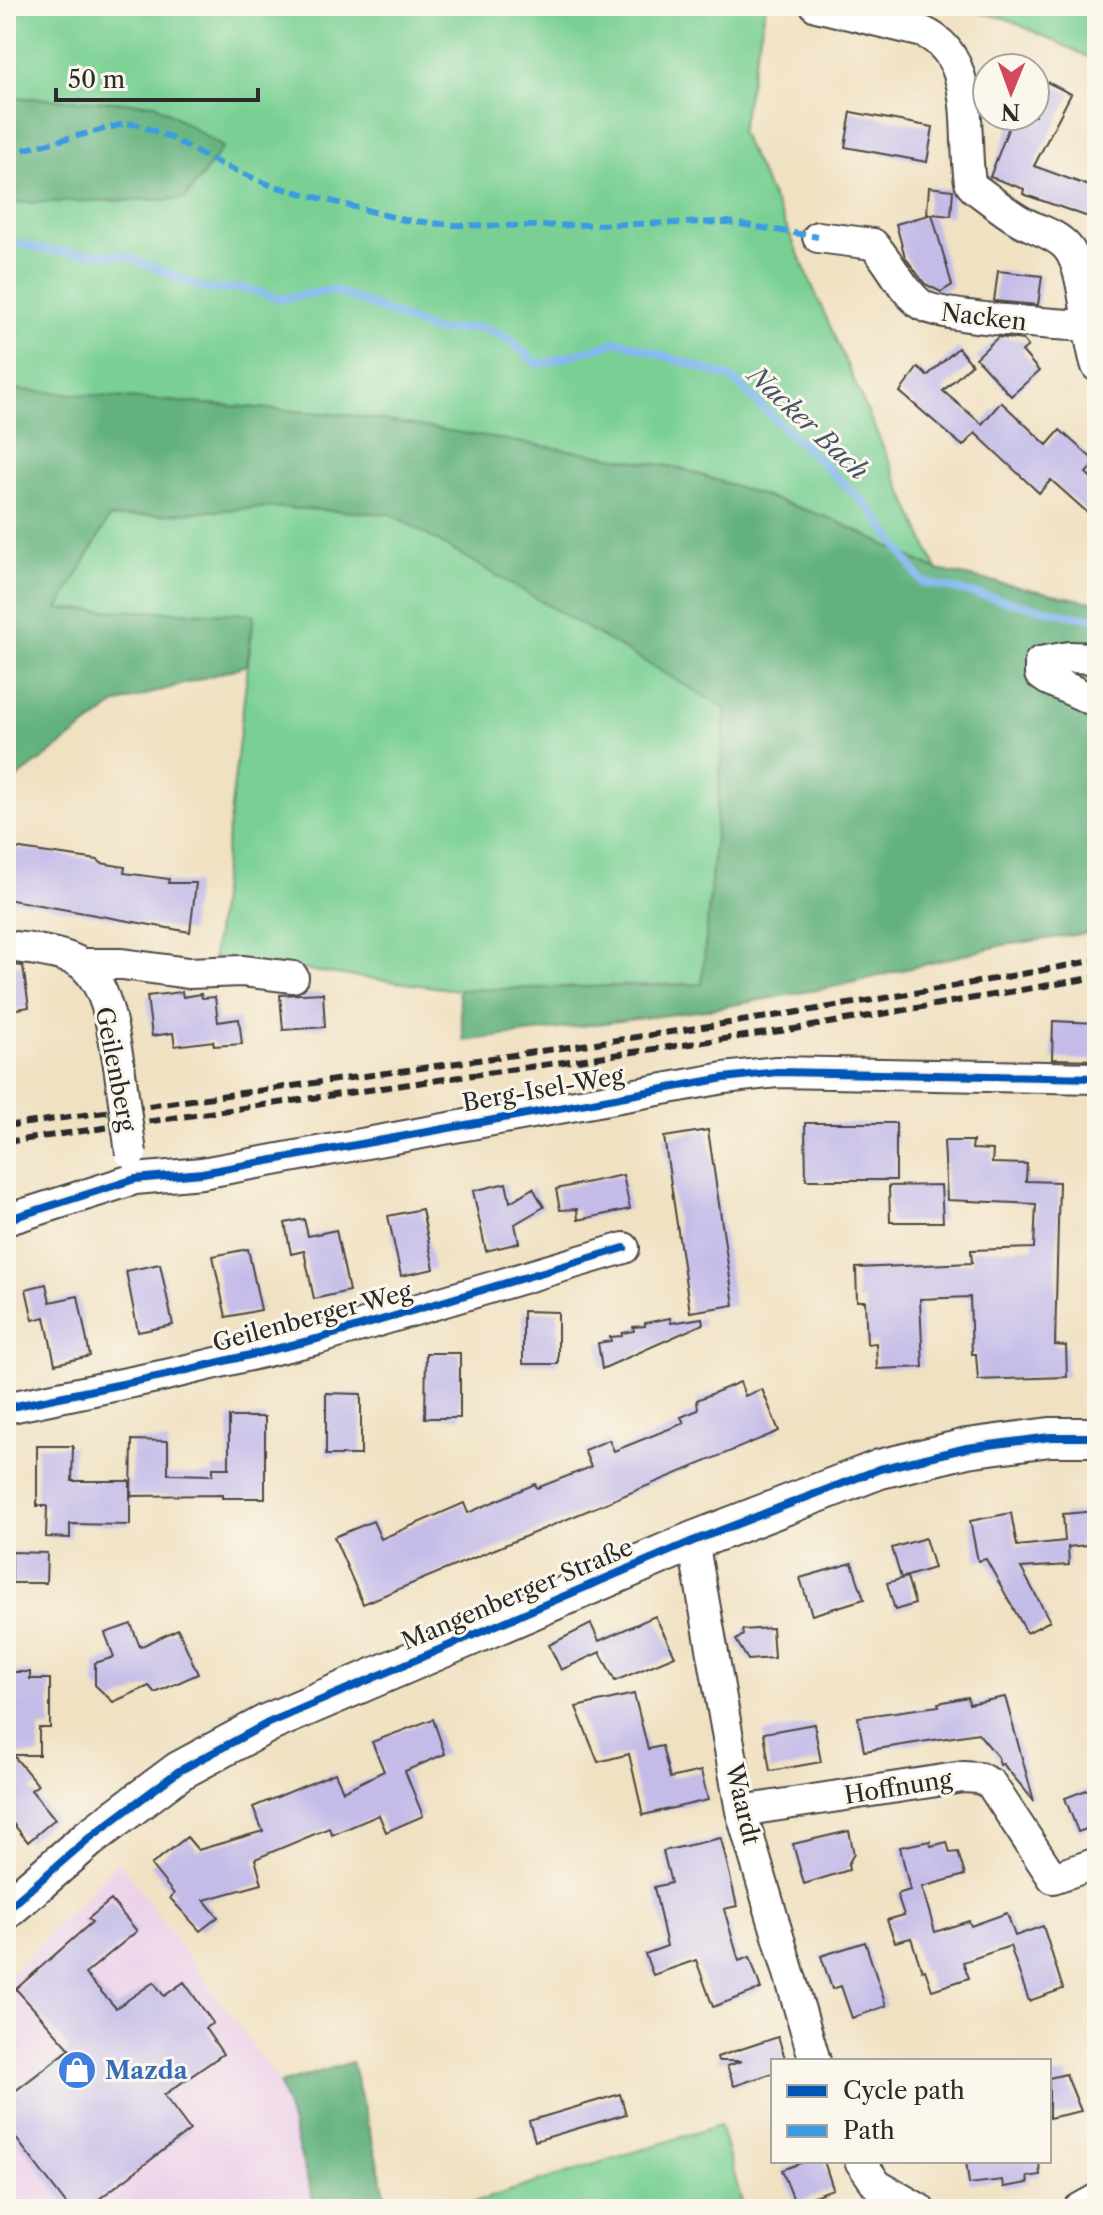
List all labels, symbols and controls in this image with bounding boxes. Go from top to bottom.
scale bar [56,52,258,102]
north arrow [971,52,1051,132]
text: 50 m [68,65,125,94]
text: N [1001,98,1020,125]
street label: Nacken [940,297,1028,337]
water label: Nacker Bach [740,358,875,487]
street label: Geilenberg [90,1004,142,1134]
street label: Berg-Isel-Weg [460,1060,626,1117]
street label: Geilenberger Weg [209,1276,415,1358]
street label: Mangenberger Straße [397,1532,637,1656]
street label: Waardt [719,1760,767,1848]
street label: Hoffnung [842,1764,954,1810]
shop icon: Mazda [56,2049,98,2091]
place label: Mazda [105,2056,189,2085]
legend [771,2059,1051,2163]
text: Cycle path [843,2076,965,2105]
text: Path [843,2116,895,2145]

